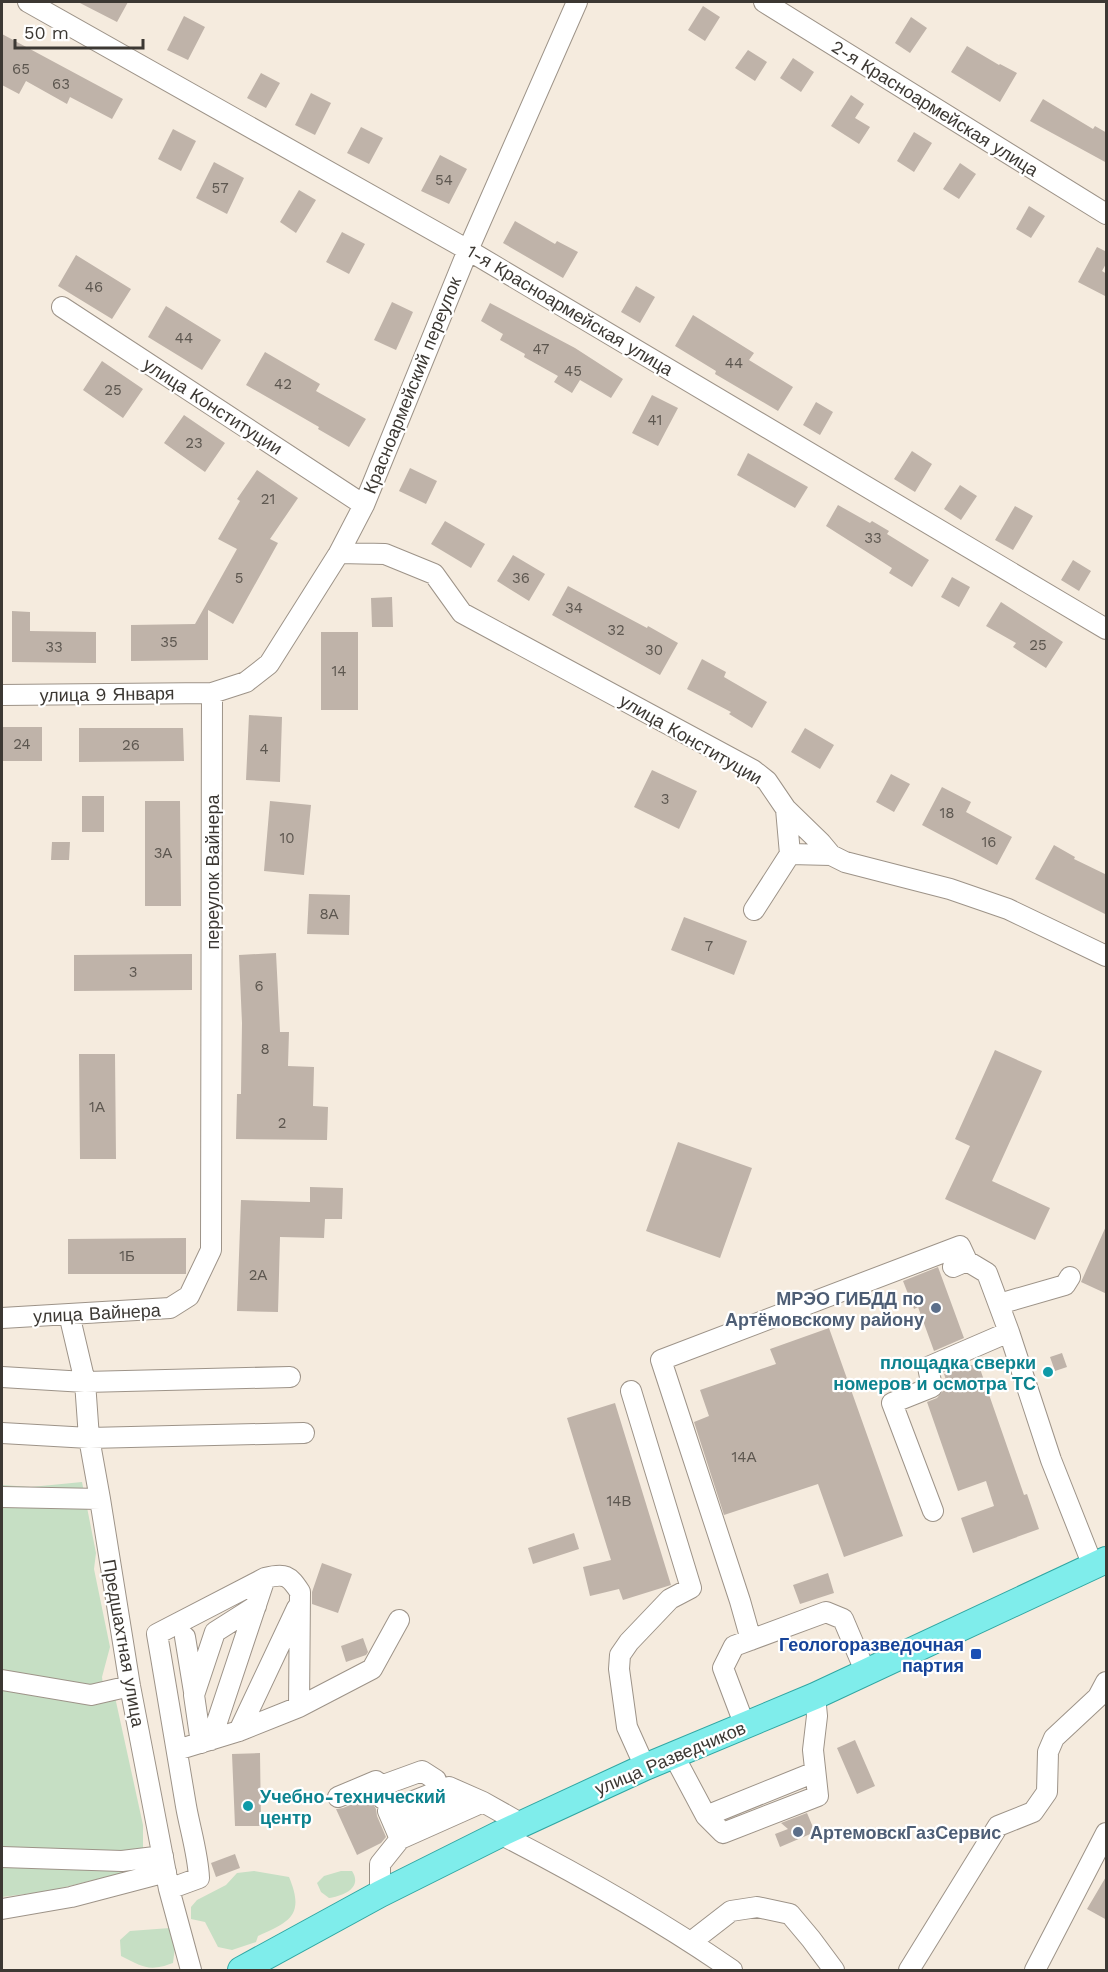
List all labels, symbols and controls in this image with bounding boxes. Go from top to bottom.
scale bar [15,12,142,50]
text: 50 m [24,22,69,43]
street label: 2-я Красноармейская улица [828,36,1043,181]
house number: 65 [12,60,30,78]
house number: 63 [52,75,70,93]
house number: 54 [435,171,453,189]
house number: 57 [211,179,229,197]
street label: 1-я Красноармейская улица [463,240,678,380]
street label: Красноармейский переулок [359,273,465,496]
house number: 46 [85,278,103,296]
house number: 44 [175,329,193,347]
house number: 47 [533,340,549,358]
street label: улица Конституции [140,353,286,459]
house number: 44 [725,354,743,372]
house number: 45 [564,362,582,380]
house number: 42 [274,375,292,393]
house number: 25 [104,381,122,399]
house number: 41 [648,411,662,429]
house number: 23 [185,434,203,452]
house number: 21 [261,490,275,508]
house number: 33 [864,529,882,547]
house number: 5 [235,569,243,587]
house number: 36 [512,569,530,587]
house number: 34 [565,599,583,617]
house number: 32 [607,621,625,639]
house number: 35 [160,633,178,651]
house number: 25 [1029,636,1047,654]
house number: 33 [45,638,63,656]
house number: 30 [645,641,663,659]
house number: 14 [331,662,347,680]
street label: улица 9 Января [39,682,175,706]
street label: улица Конституции [616,690,766,788]
house number: 24 [13,735,31,753]
house number: 26 [122,736,140,754]
house number: 4 [259,740,269,758]
house number: 3 [661,790,669,808]
street label: переулок Вайнера [202,794,223,949]
house number: 18 [939,804,955,822]
house number: 10 [279,829,295,847]
house number: 16 [982,833,996,851]
house number: 3А [154,844,172,862]
house number: 8А [319,905,339,923]
house number: 7 [705,937,713,955]
house number: 3 [129,963,137,981]
house number: 6 [254,977,264,995]
house number: 8 [260,1040,270,1058]
house number: 1А [89,1098,105,1116]
house number: 2 [278,1114,286,1132]
house number: 1Б [119,1247,135,1265]
house number: 2А [249,1266,267,1284]
place label: МРЭО ГИБДД по Артёмовскому району [725,1288,924,1330]
street label: улица Вайнера [33,1299,162,1327]
marker: МРЭО ГИБДД по Артёмовскому району [929,1301,943,1315]
place label: площадка сверки номеров и осмотра ТС [833,1352,1036,1394]
marker: площадка сверки номеров и осмотра ТС [1041,1365,1055,1379]
house number: 14А [731,1448,757,1466]
house number: 14В [606,1492,632,1510]
street label: Предшахтная улица [99,1558,149,1729]
place label: Геологоразведочная партия [779,1634,964,1676]
marker: Геологоразведочная партия [969,1647,983,1661]
street label: улица Разведчиков [591,1717,749,1799]
place label: Учебно-технический центр [260,1786,446,1828]
marker: Учебно-технический центр [241,1799,255,1813]
place label: АртемовскГазСервис [810,1822,1001,1843]
marker: АртемовскГазСервис [791,1825,805,1839]

